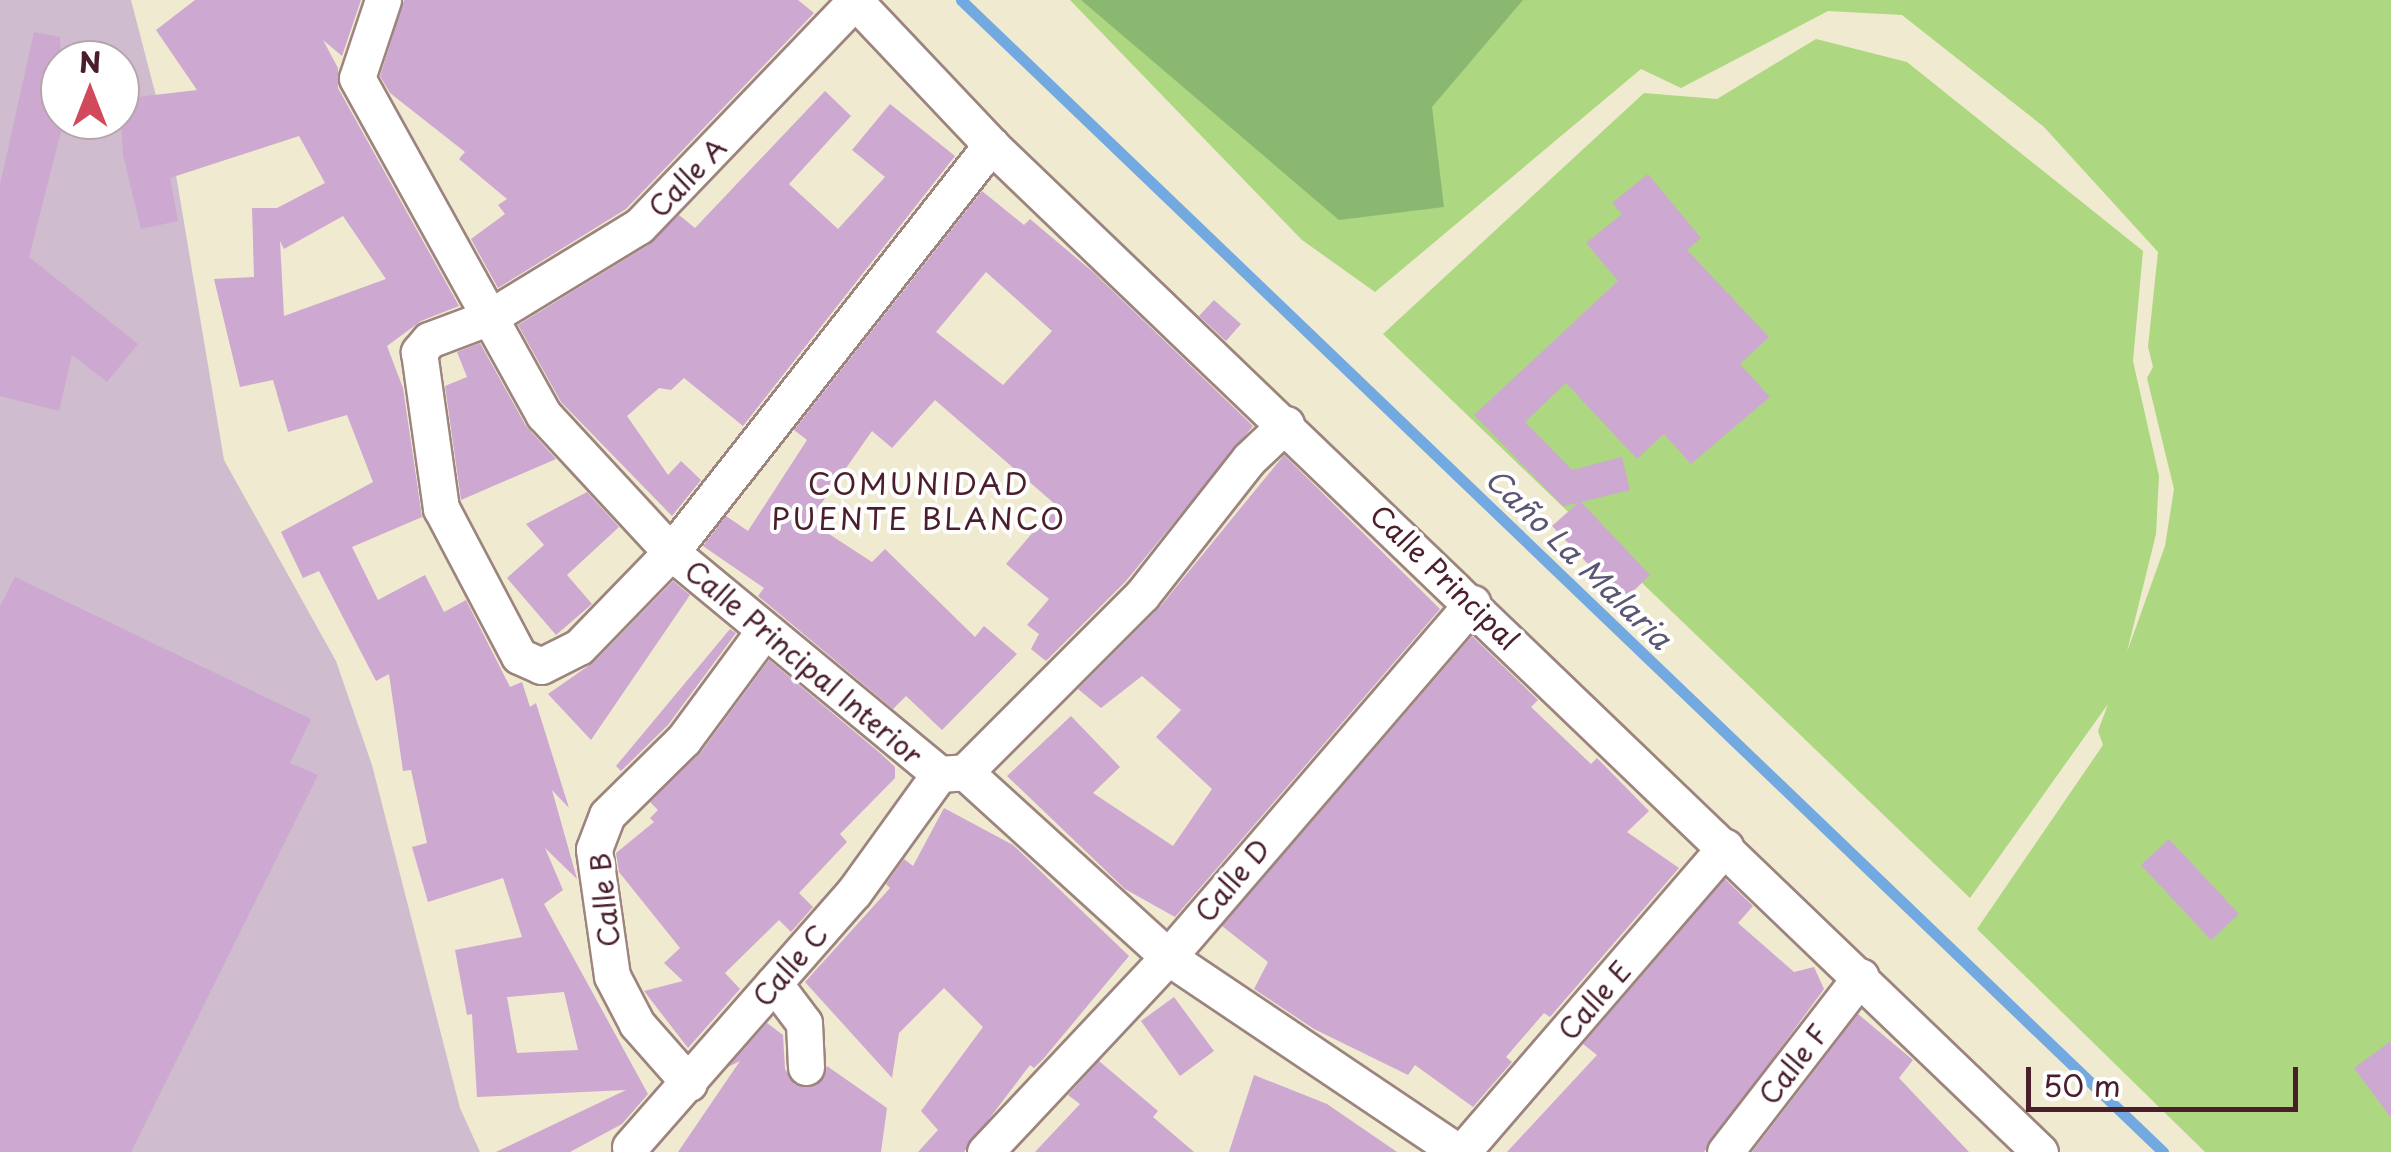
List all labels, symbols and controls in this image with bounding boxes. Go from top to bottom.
north arrow [40,40,140,140]
text: N [79,40,101,83]
street label: Calle A [641,130,733,224]
water label: Caño La Malaria [1479,461,1679,655]
district label: COMUNIDAD PUENTE BLANCO [772,465,1066,536]
street label: Calle Principal [1363,497,1527,657]
street label: Calle Principal Interior [677,551,931,773]
street label: Calle D [1187,831,1277,929]
street label: Calle B [582,851,626,949]
street label: Calle C [745,917,835,1013]
street label: Calle E [1550,953,1638,1047]
street label: Calle F [1751,1017,1835,1111]
scale bar [2031,1047,2304,1109]
text: 50 m [2043,1062,2121,1107]

